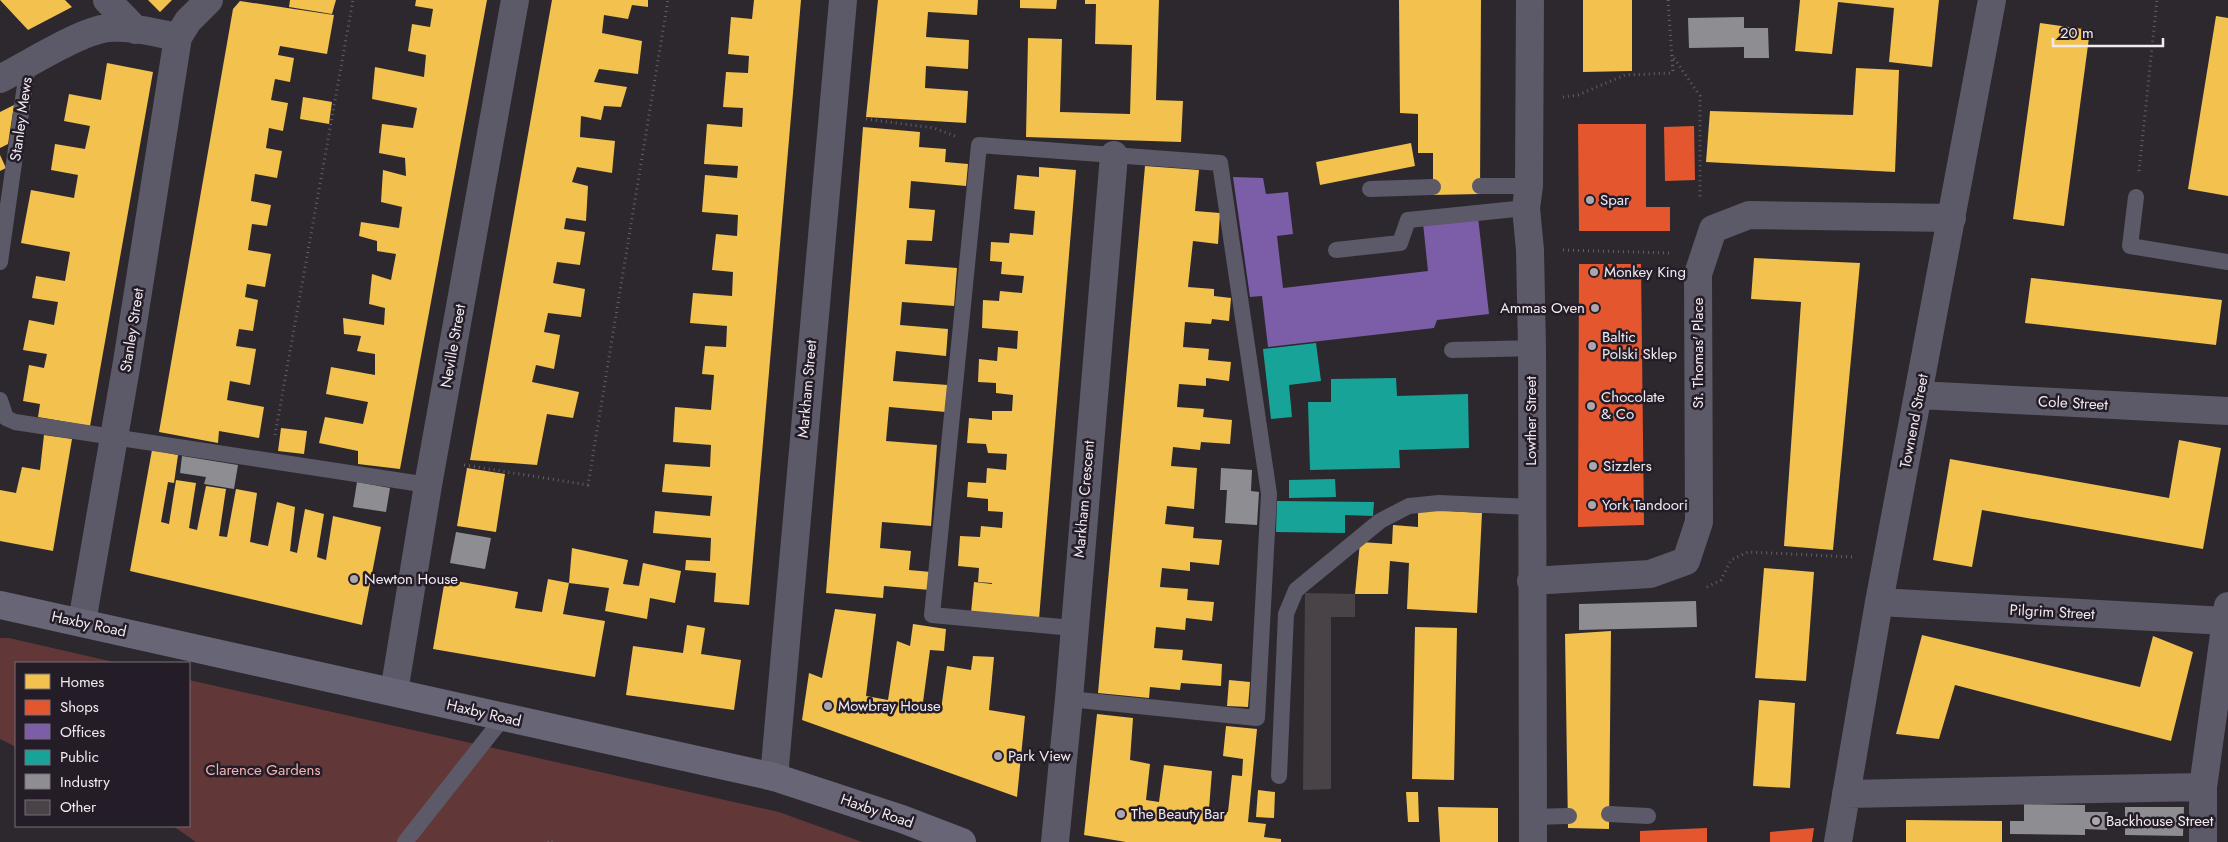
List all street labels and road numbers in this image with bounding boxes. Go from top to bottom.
street label: Stanley Mews [4,75,38,163]
street label: Stanley Street [115,286,150,374]
street label: St. Thomas' Place [1687,297,1709,408]
street label: Neville Street [435,302,471,390]
street label: Markham Street [792,339,822,439]
street label: Townend Street [1894,371,1934,470]
street label: Lowther Street [1520,376,1542,466]
street label: Cole Street [2038,390,2109,416]
street label: Markham Crescent [1068,439,1100,559]
street label: Pilgrim Street [2009,599,2095,625]
street label: Haxby Road [50,605,128,643]
street label: Haxby Road [444,694,524,732]
street label: Haxby Road [837,788,917,834]

